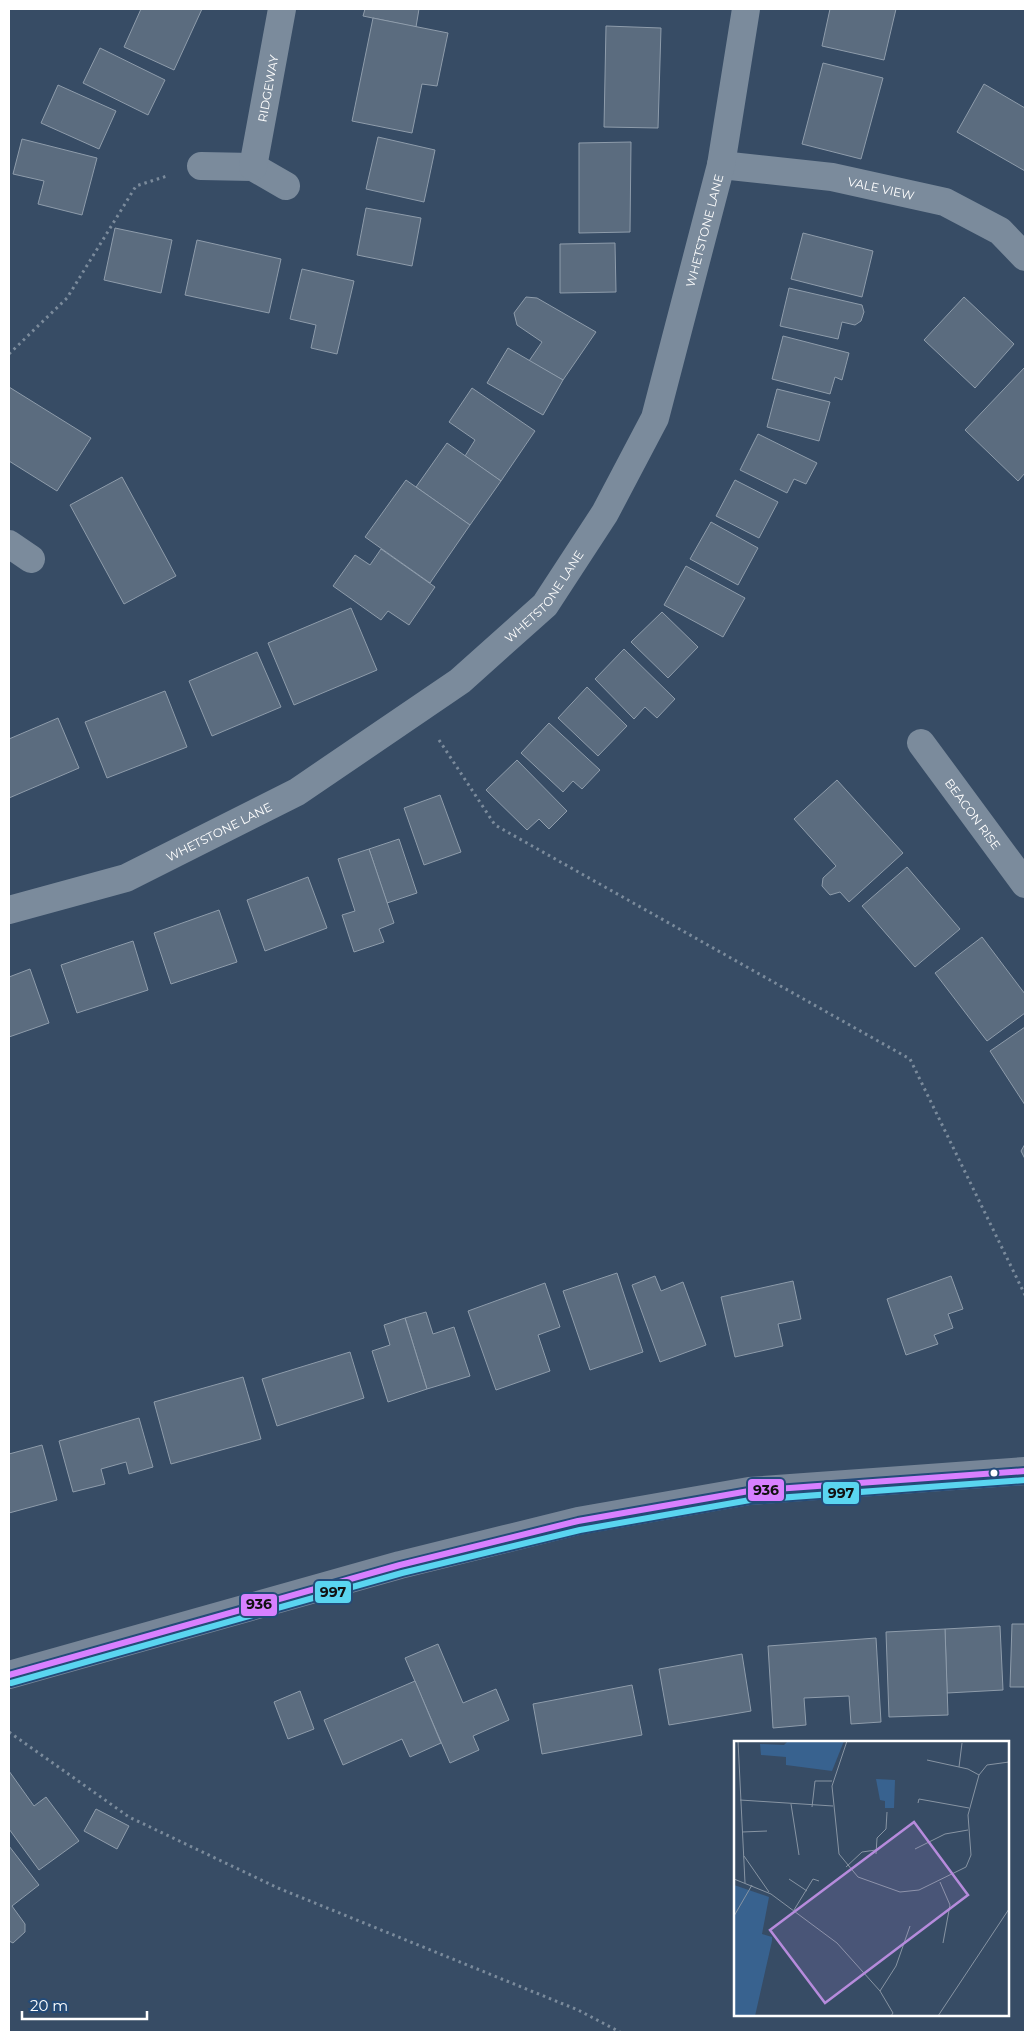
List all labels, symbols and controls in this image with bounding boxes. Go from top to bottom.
street label: RIDGEWAY [254,53,281,123]
street label: WHETSTONE LANE [682,172,726,289]
street label: VALE VIEW [846,173,916,203]
street label: WHETSTONE LANE [501,547,586,645]
street label: BEACON RISE [942,775,1004,852]
street label: WHETSTONE LANE [163,799,274,864]
unlabelled marker [989,1468,999,1478]
line badge: 936 [747,1478,785,1502]
text: 936 [753,1481,779,1499]
line badge: 997 [822,1481,860,1505]
text: 997 [828,1484,855,1502]
line badge: 997 [314,1580,352,1604]
text: 997 [320,1583,347,1601]
line badge: 936 [240,1593,278,1617]
text: 936 [246,1595,272,1613]
inset map [734,1741,1009,2016]
scale bar [22,1988,148,2020]
text: 20 m [30,1996,68,2015]

